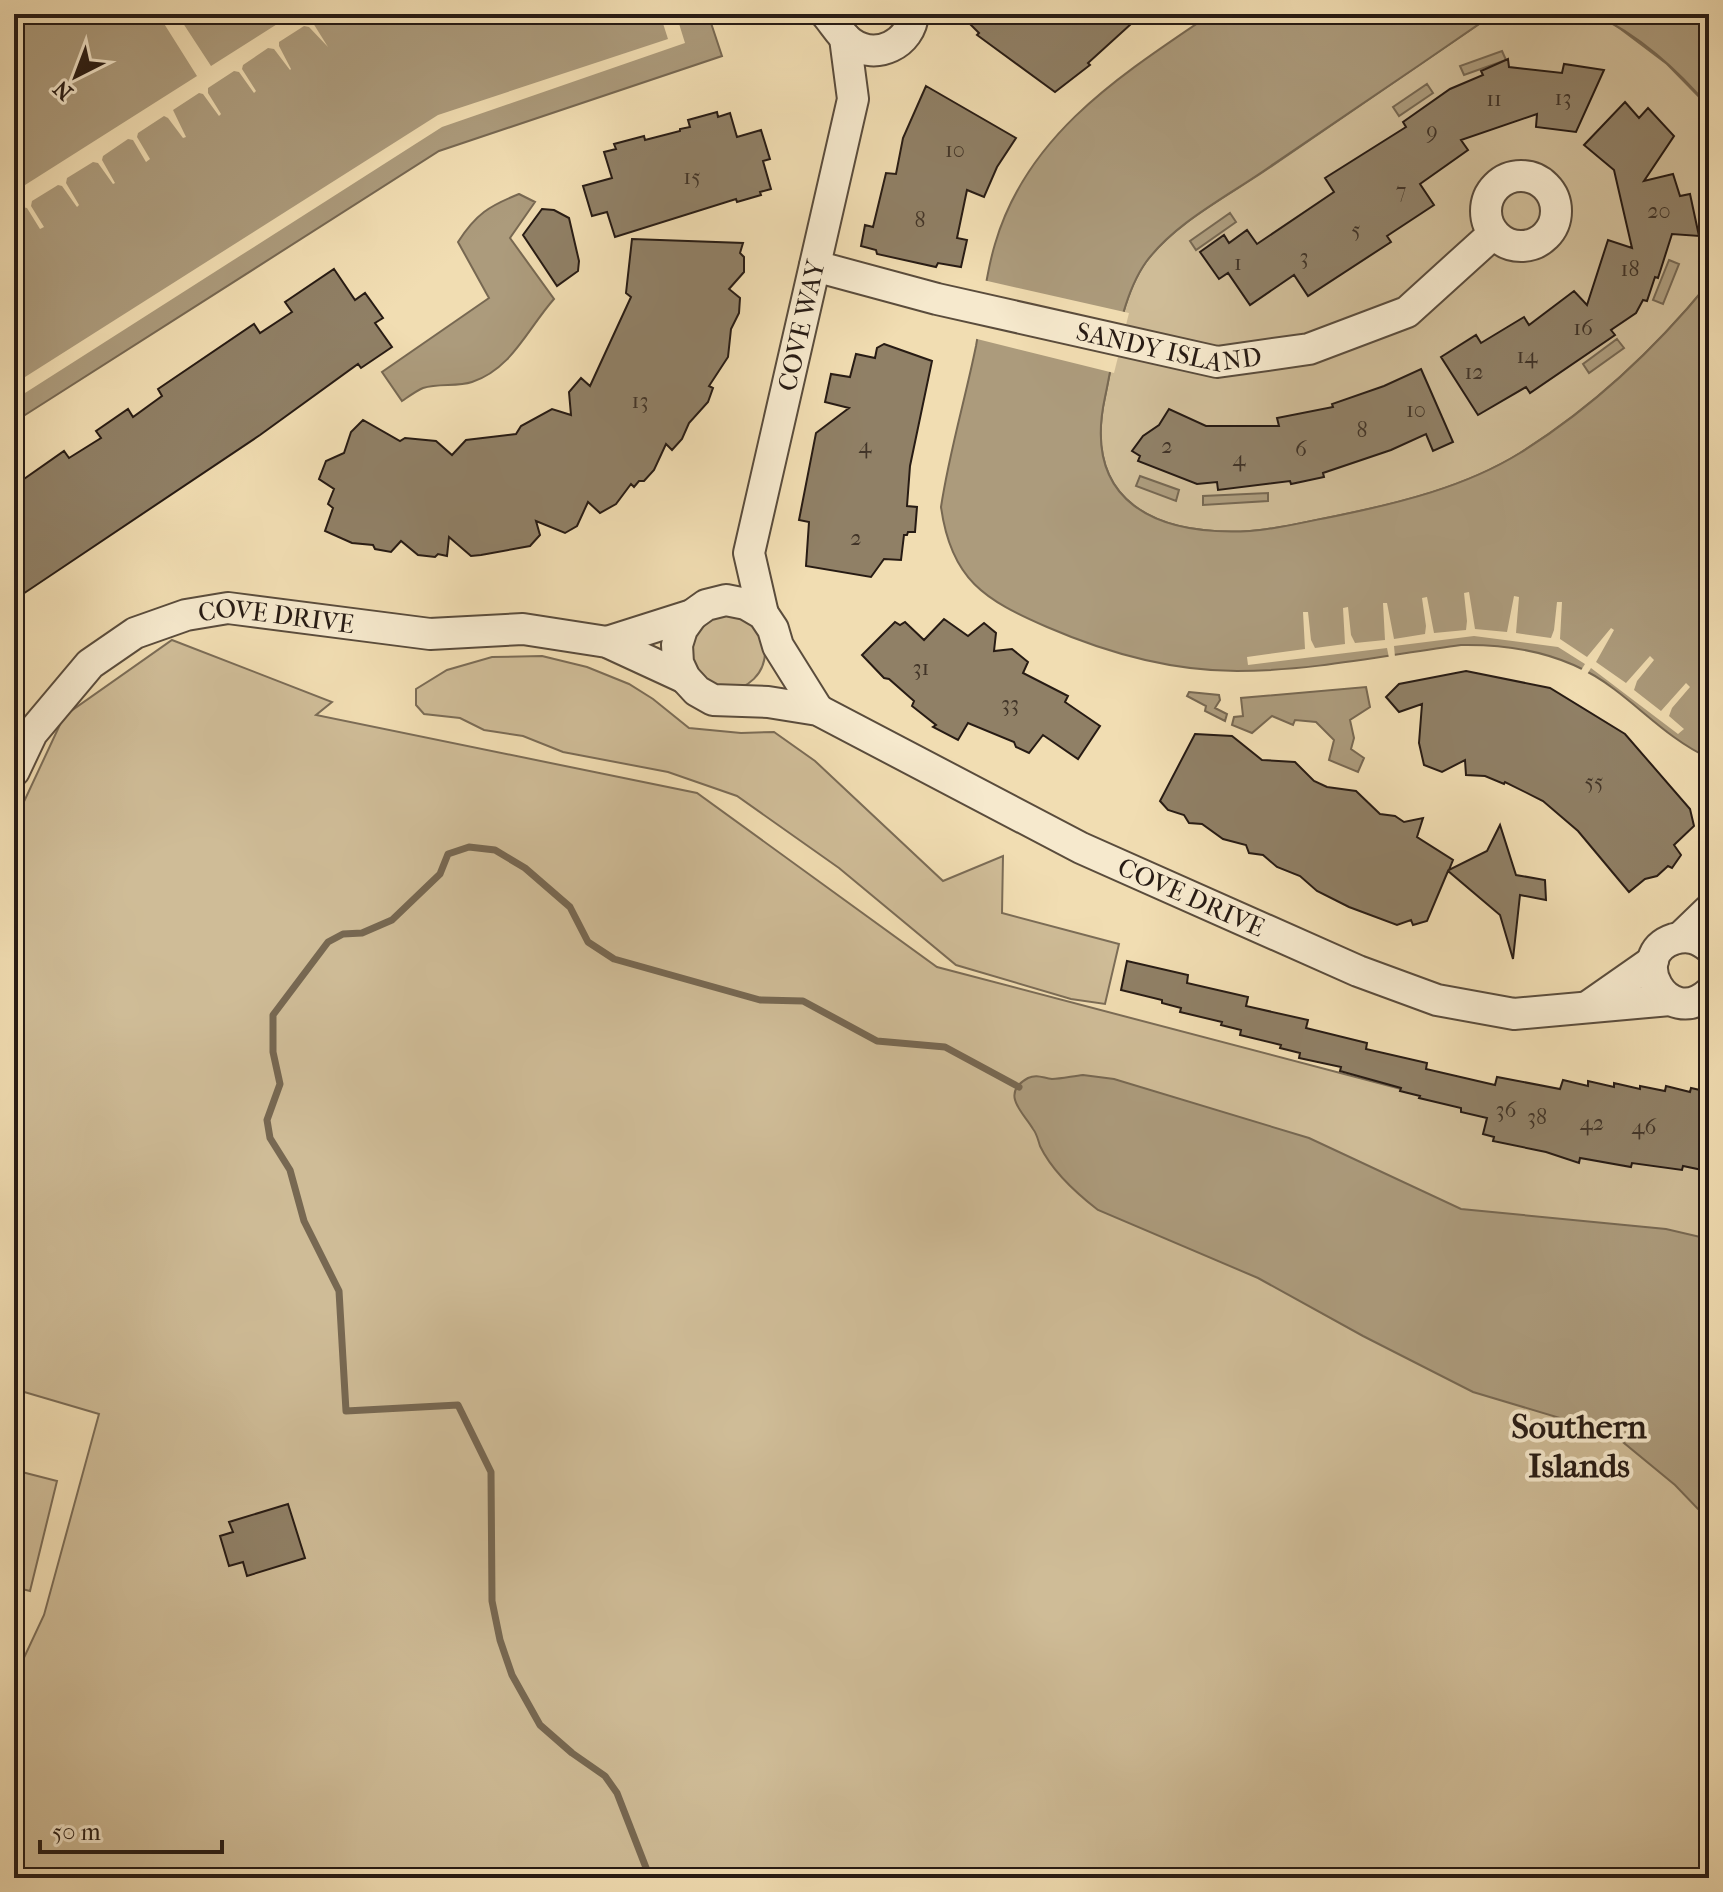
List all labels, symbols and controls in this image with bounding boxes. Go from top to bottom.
north arrow [36,36,116,116]
text: N [48,75,78,105]
house number: 13 [1555,85,1571,111]
house number: 11 [1486,86,1502,112]
house number: 9 [1426,118,1438,144]
house number: 10 [945,137,965,163]
house number: 15 [683,164,701,190]
house number: 7 [1396,178,1406,204]
house number: 20 [1647,198,1671,224]
house number: 8 [914,207,926,233]
house number: 5 [1351,217,1361,243]
house number: 3 [1299,244,1309,270]
house number: 1 [1234,250,1242,276]
street label: COVE WAY [772,256,832,394]
house number: 18 [1621,256,1639,282]
house number: 16 [1573,315,1593,341]
street label: SANDY ISLAND [1073,316,1264,379]
house number: 14 [1517,343,1538,369]
house number: 12 [1464,359,1484,385]
house number: 13 [632,388,648,414]
house number: 10 [1406,397,1426,423]
house number: 8 [1356,417,1368,443]
house number: 4 [859,433,873,459]
house number: 2 [1161,433,1173,459]
house number: 6 [1295,436,1307,462]
house number: 4 [1233,446,1247,472]
house number: 2 [850,525,862,551]
street label: COVE DRIVE [196,592,356,640]
house number: 31 [913,655,929,681]
house number: 33 [1001,691,1019,717]
house number: 55 [1585,769,1603,795]
street label: COVE DRIVE [1113,851,1269,944]
house number: 36 [1496,1097,1517,1123]
house number: 38 [1527,1104,1547,1130]
house number: 42 [1580,1110,1604,1136]
house number: 46 [1632,1114,1657,1140]
district label: Southern Islands [1511,1407,1647,1486]
scale bar [40,1804,222,1854]
text: 50 m [52,1818,101,1846]

